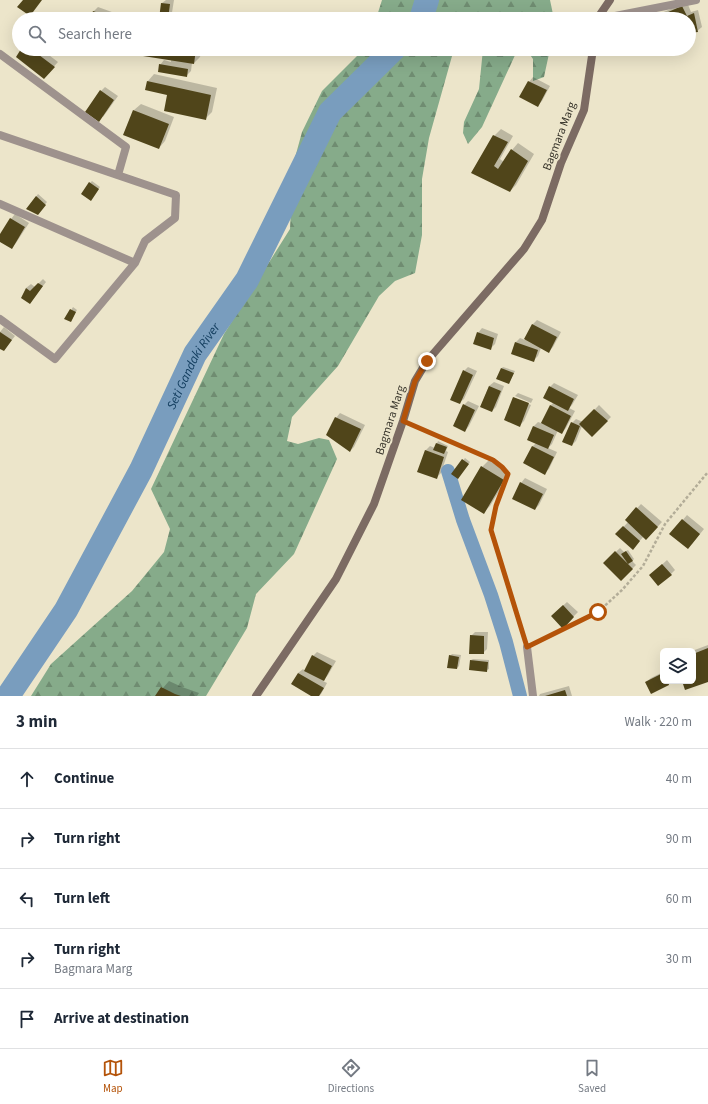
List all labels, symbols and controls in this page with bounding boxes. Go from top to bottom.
search box [12,12,696,56]
icon: search [26,23,48,45]
text: Search here [58,24,132,45]
street label: Bagmara Marg [539,99,580,173]
water label: Seti Gandaki River [163,319,225,412]
route end [418,352,436,370]
street label: Bagmara Marg [371,383,410,457]
route start [589,603,607,621]
map controls [660,648,696,684]
button: layers [660,648,696,684]
text: 3 min [16,710,57,734]
text: Walk · 220 m [624,713,692,731]
icon: ahead [16,768,38,790]
text: Continue [54,768,114,789]
text: 40 m [666,770,692,788]
icon: right [16,828,38,850]
text: Turn right [54,828,120,849]
text: 90 m [666,830,692,848]
icon: left [16,888,38,910]
text: Turn left [54,888,110,909]
text: 60 m [666,890,692,908]
text: Turn right [54,939,120,960]
icon: right [16,948,38,970]
text: 30 m [666,950,692,968]
text: Bagmara Marg [54,960,132,978]
icon: arrive [16,1008,38,1030]
text: Arrive at destination [54,1008,189,1029]
tab: Map [102,1057,124,1096]
tab: Directions [328,1057,374,1096]
tab: Saved [578,1057,606,1096]

